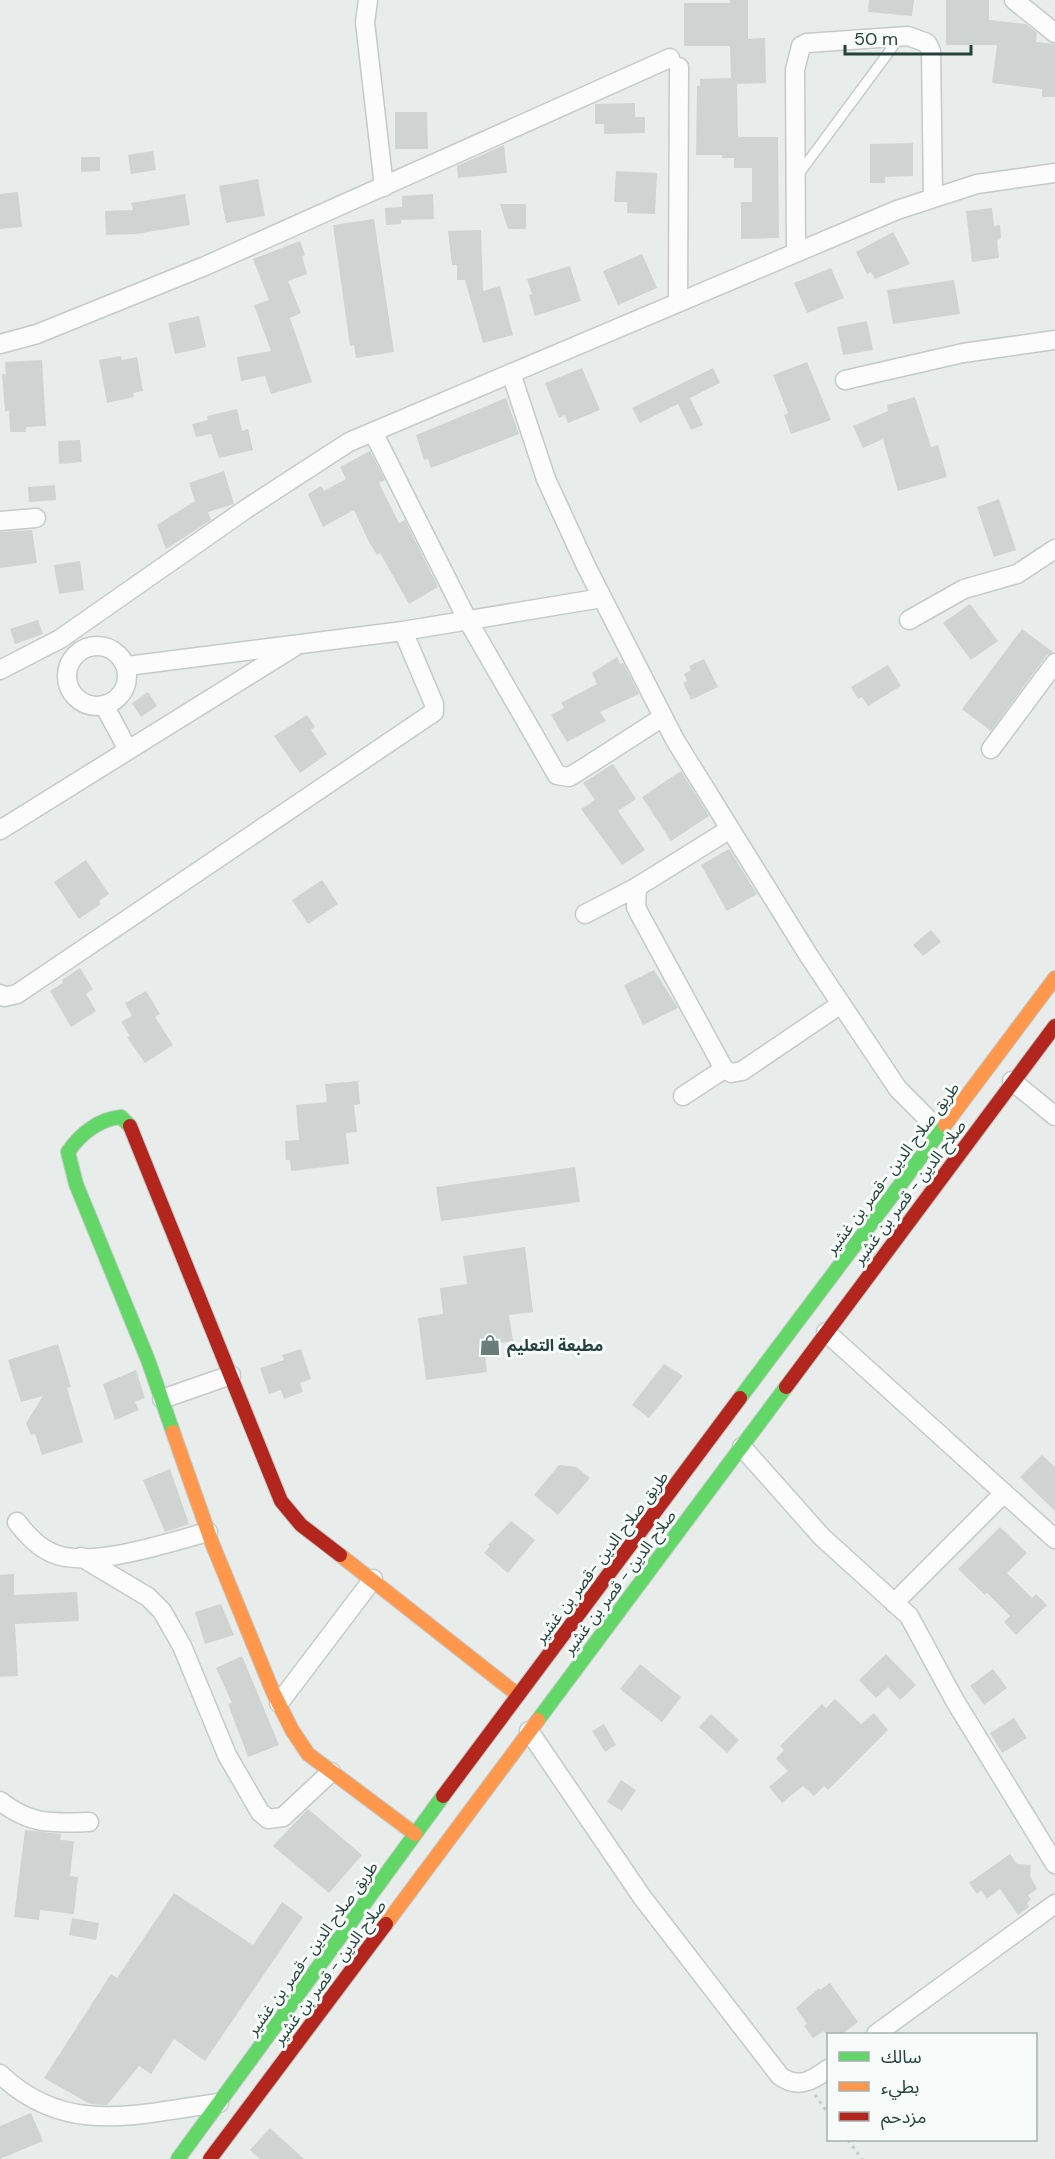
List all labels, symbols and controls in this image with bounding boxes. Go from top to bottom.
scale bar [845,18,971,56]
text: 50 m [854,27,898,51]
street label: طريق صلاح الدين -قصر بن غشير [820,1078,966,1261]
street label: صلاح الدين - قصر بن غشير [848,1116,972,1271]
shop icon: مطبعة التعليم [478,1333,502,1357]
place label: مطبعة التعليم [507,1335,603,1358]
street label: طريق صلاح الدين -قصر بن غشير [529,1467,675,1650]
street label: صلاح الدين - قصر بن غشير [558,1506,682,1661]
street label: طريق صلاح الدين -قصر بن غشير [242,1857,384,2041]
street label: صلاح الدين - قصر بن غشير [268,1896,392,2051]
legend [827,2033,1037,2141]
text: سالك [881,2045,922,2069]
text: بطيء [881,2075,919,2100]
text: مزدحم [881,2105,926,2130]

